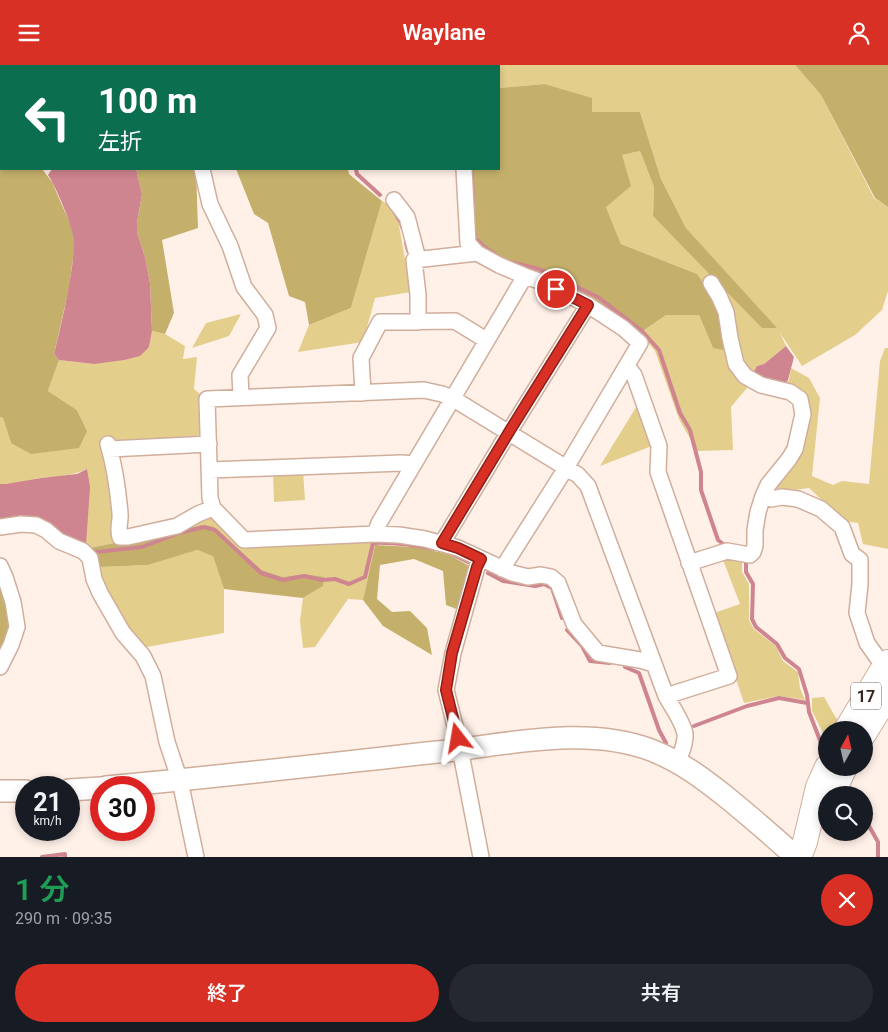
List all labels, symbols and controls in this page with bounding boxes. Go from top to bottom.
icon: menu [15,19,43,47]
icon: person [845,19,873,47]
text: Waylane [402,20,486,45]
text: 100 m [98,81,197,122]
icon: left [15,85,80,150]
text: 左折 [98,129,142,154]
pin [535,268,577,310]
icon: arrive [542,275,570,303]
road number: 17 [851,683,881,709]
position arrow [431,711,483,763]
north arrow [818,721,872,776]
map controls [818,721,873,841]
speed limit sign: 30 [90,776,155,841]
button: search [818,786,873,841]
text: 21 [33,788,62,817]
text: km/h [33,814,62,828]
text: 1 分 [15,872,70,907]
button: close [821,874,873,926]
text: 290 m · 09:35 [15,909,112,928]
button: 終了 [15,964,439,1022]
button: 共有 [449,964,873,1022]

